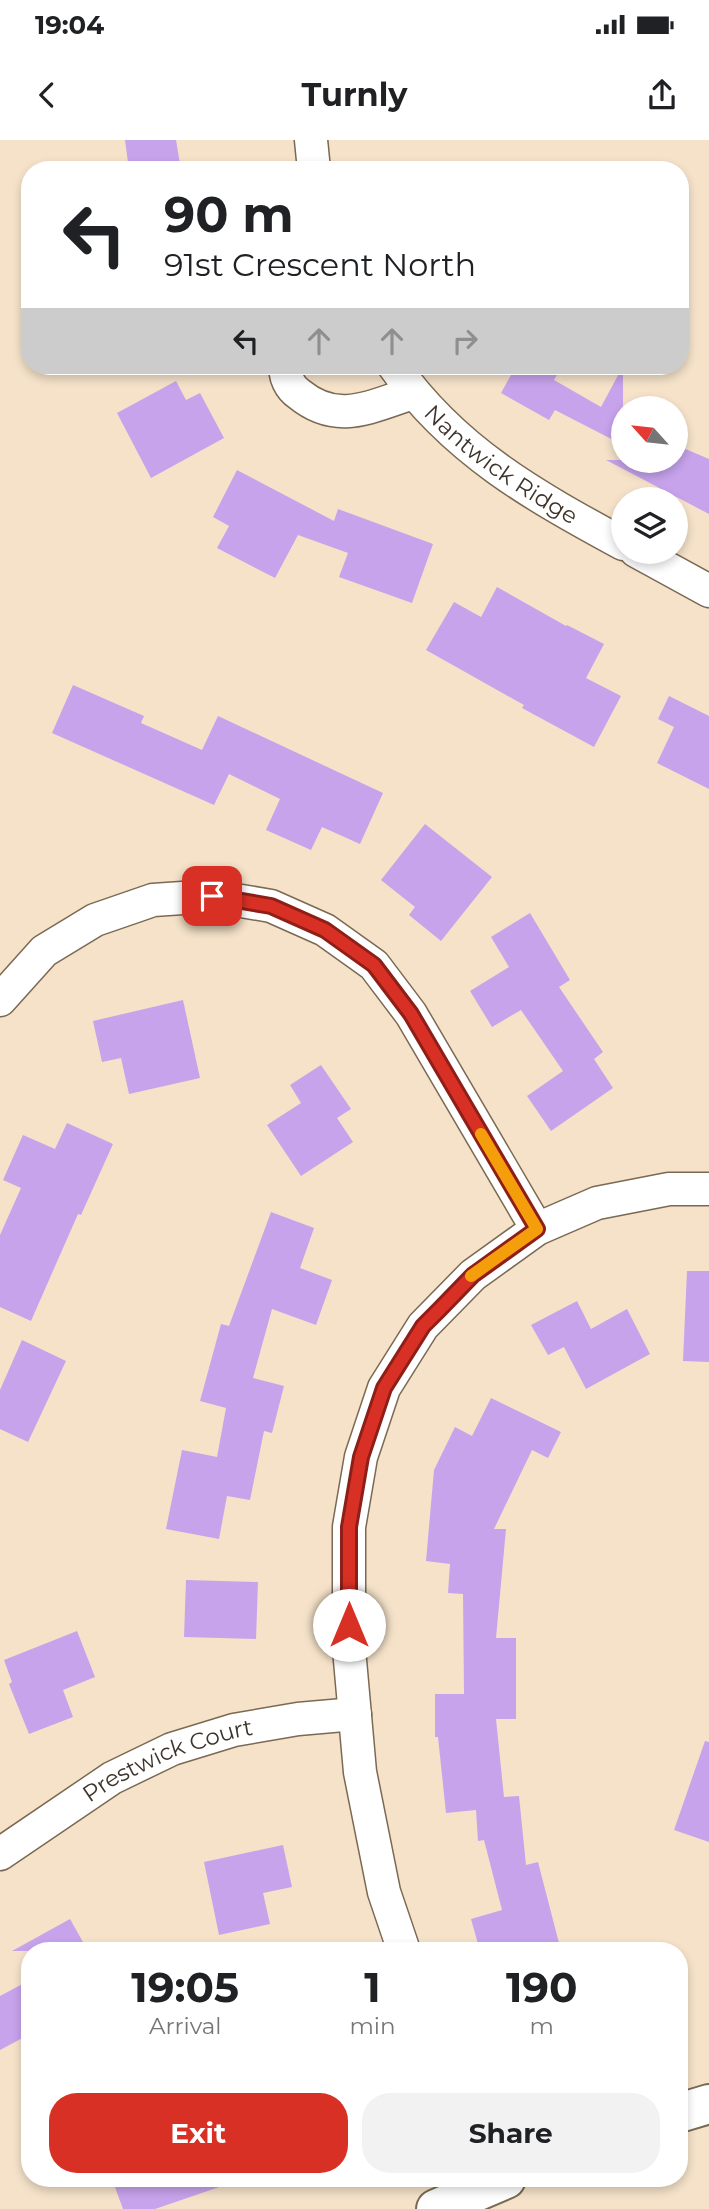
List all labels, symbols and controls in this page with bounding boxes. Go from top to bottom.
text: 19:04 [35,9,104,41]
text: Turnly [302,75,407,114]
icon: back [28,76,66,114]
icon: share [643,76,681,114]
text: 90 m [164,185,294,244]
icon: left [49,189,140,280]
text: 91st Crescent North [164,245,476,284]
icon: left [227,322,265,360]
icon: ahead [300,322,338,360]
icon: ahead [373,322,411,360]
icon: right [446,322,484,360]
north arrow [611,396,688,472]
map controls [611,396,688,564]
street label: Nantwick Ridge [419,399,583,530]
button: layers [611,487,688,564]
pin [182,866,242,926]
icon: arrive [193,877,231,915]
position arrow [312,1588,386,1662]
street label: Prestwick Court [77,1713,255,1808]
text: 19:05 [131,1961,239,2013]
text: 1 [364,1961,381,2013]
text: 190 [506,1961,578,2013]
text: Arrival [149,2012,221,2040]
text: min [349,2012,396,2040]
text: m [530,2012,554,2040]
button: Exit [49,2093,348,2173]
button: Share [362,2093,660,2173]

